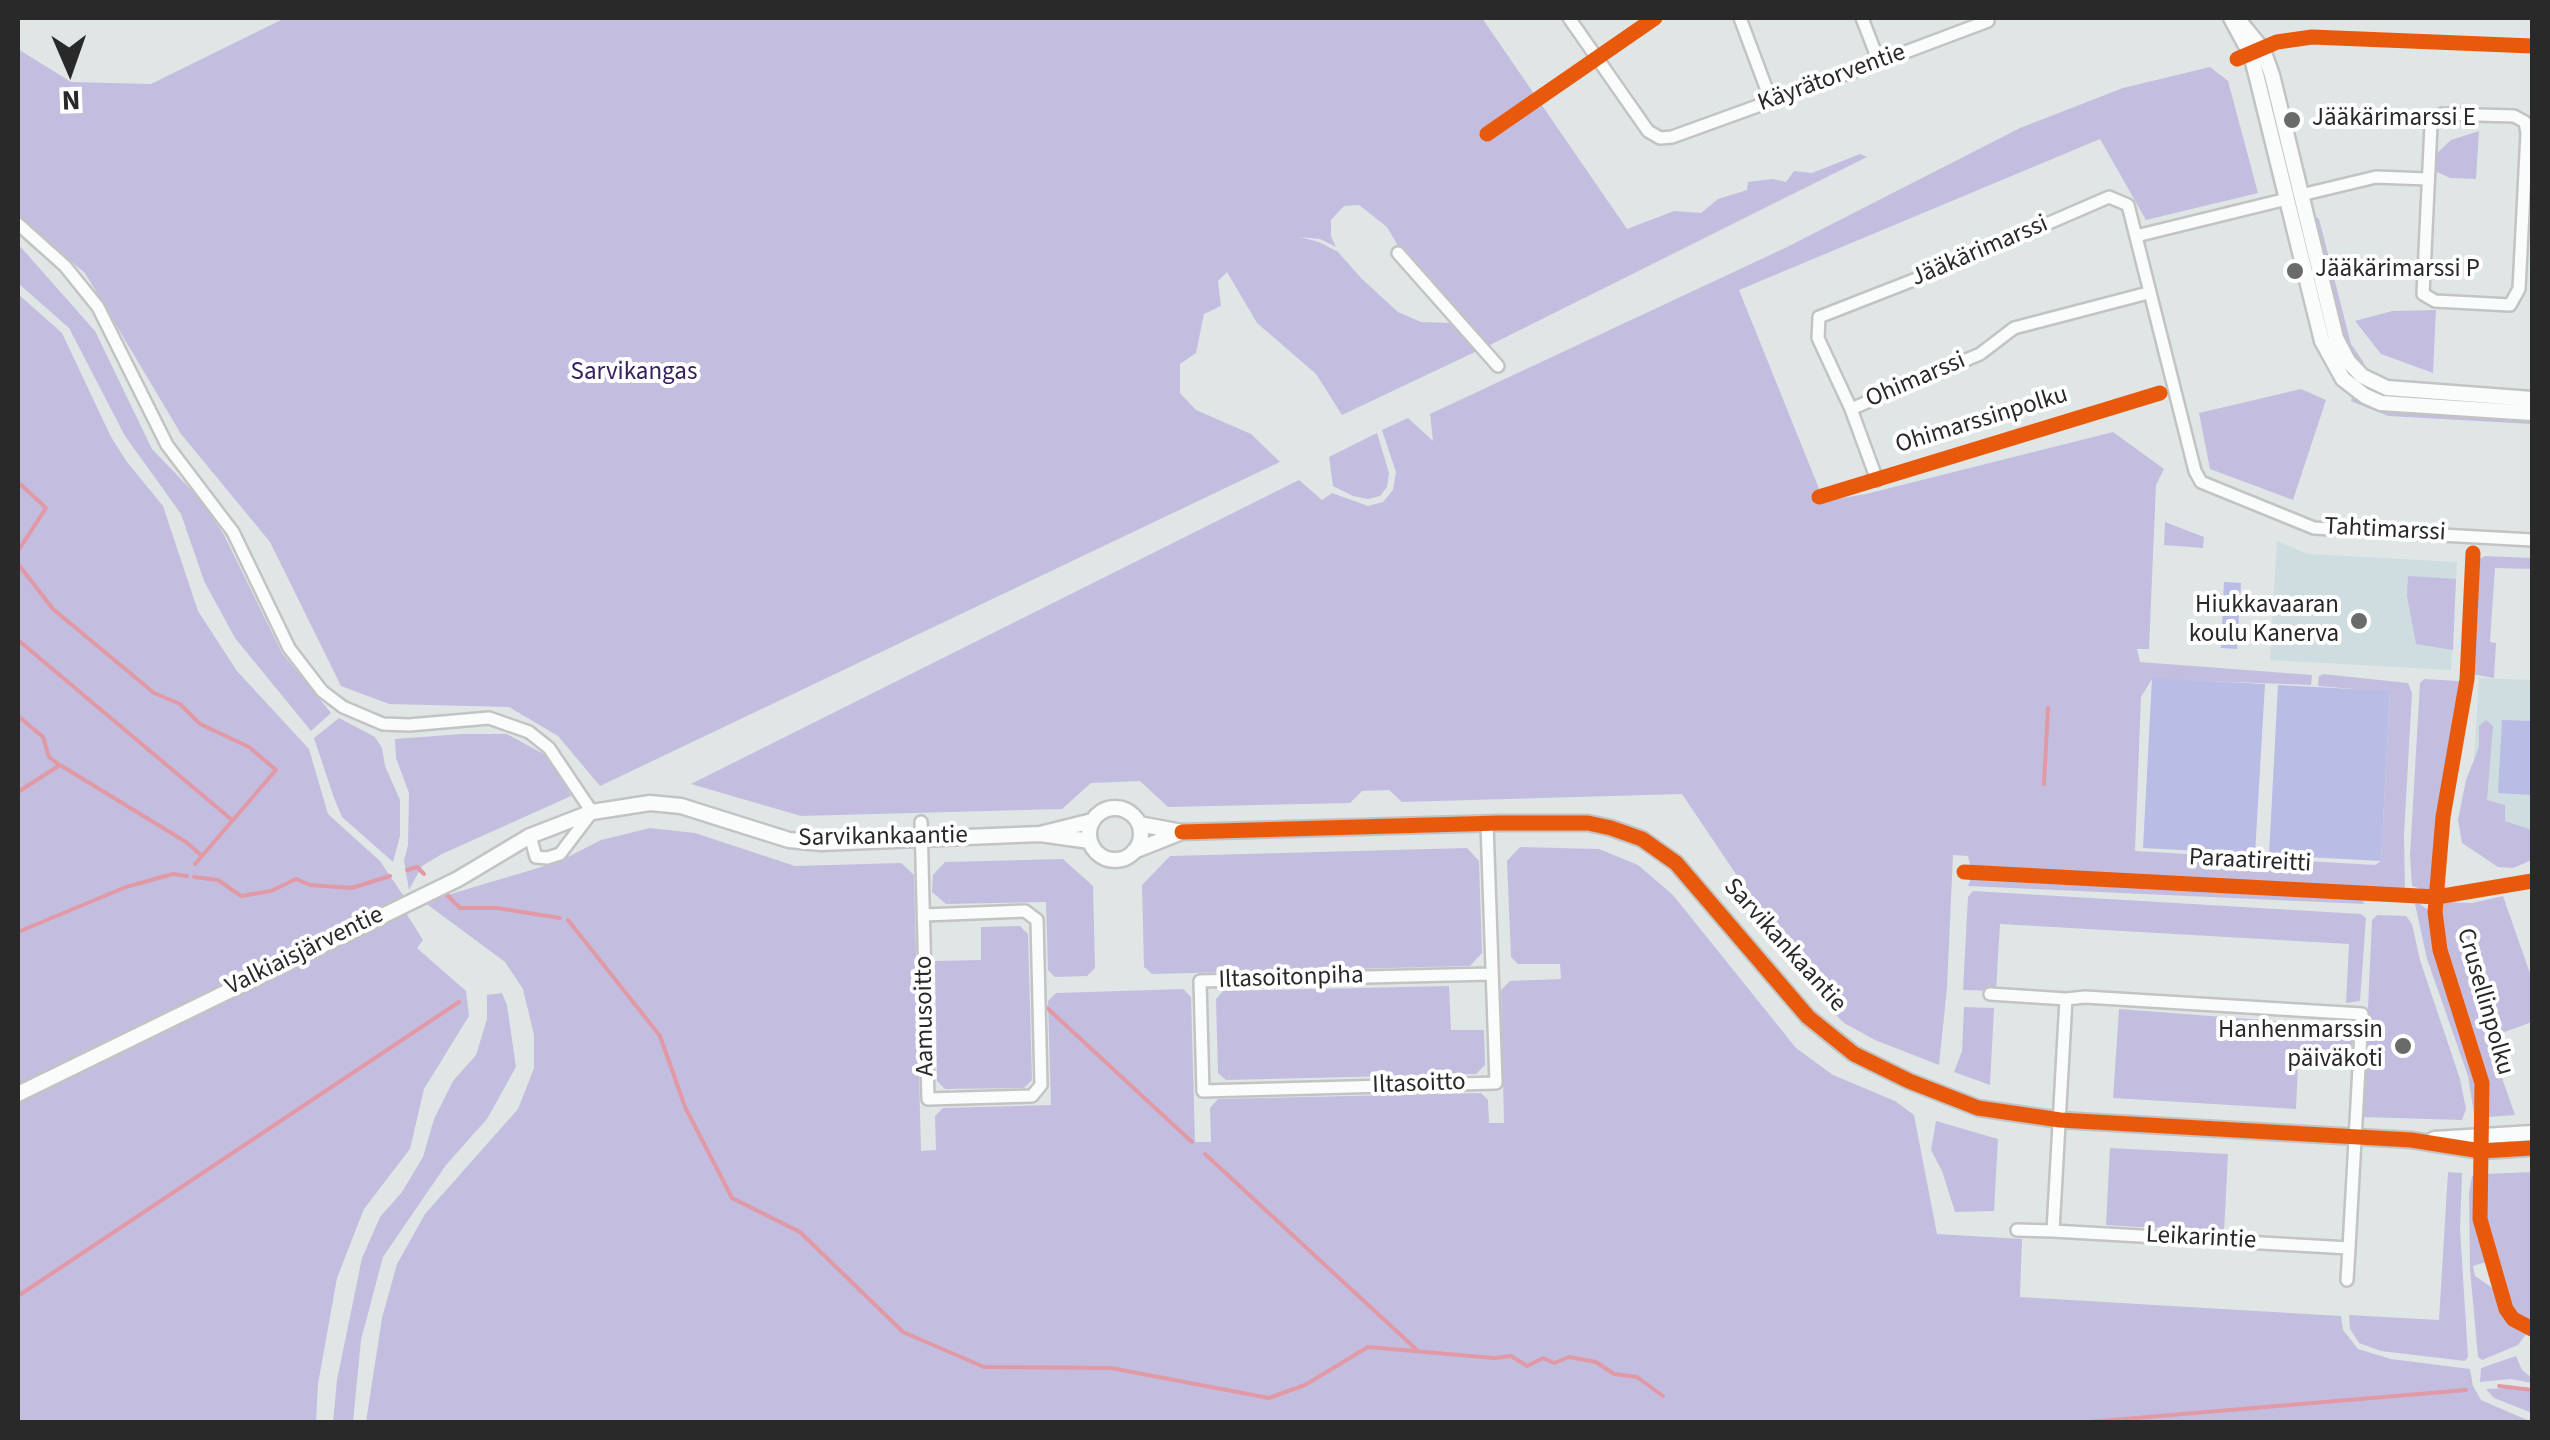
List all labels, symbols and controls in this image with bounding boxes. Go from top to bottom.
north arrow [20,20,120,120]
street label: Käyrätorventie [1754,38,1910,120]
text: N [61,80,81,120]
place label: Jääkärimarssi E [2312,105,2476,135]
marker: Jääkärimarssi E [2281,109,2303,131]
street label: Jääkärimarssi [1907,210,2053,294]
place label: Jääkärimarssi P [2315,256,2480,286]
marker: Jääkärimarssi P [2284,260,2306,282]
street label: Ohimarssi [1862,347,1970,415]
park label: Sarvikangas [571,359,697,389]
street label: Ohimarssinpolku [1892,381,2072,461]
street label: Tahtimarssi [2324,513,2446,549]
place label: Hiukkavaaran koulu Kanerva [2189,592,2339,651]
marker: Hiukkavaaran koulu Kanerva [2348,610,2370,632]
street label: Sarvikankaantie [798,822,968,854]
street label: Paraatireitti [2188,844,2312,880]
street label: Sarvikankaantie [1716,873,1852,1019]
street label: Valkiaisjärventie [221,901,389,1003]
street label: Crusellinpolku [2449,925,2519,1079]
street label: Aamusoitto [910,955,942,1077]
street label: Iltasoitonpiha [1218,961,1364,997]
place label: Hanhenmarssin päiväkoti [2218,1017,2383,1076]
marker: Hanhenmarssin päiväkoti [2392,1035,2414,1057]
street label: Iltasoitto [1372,1068,1466,1102]
street label: Leikarintie [2145,1221,2257,1257]

